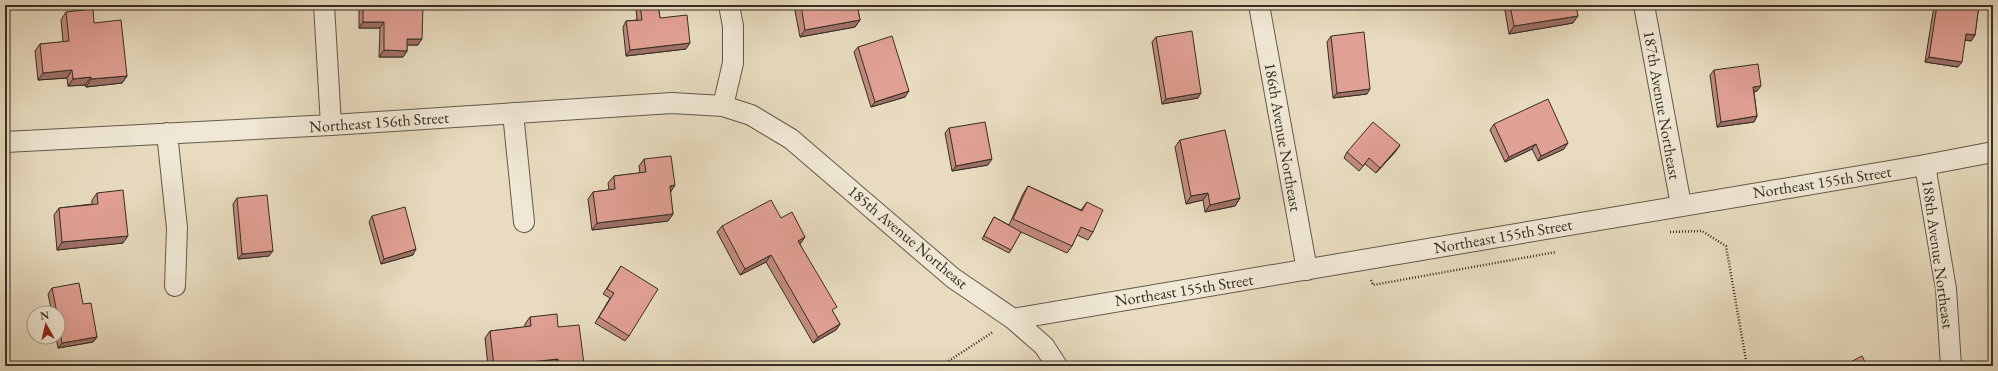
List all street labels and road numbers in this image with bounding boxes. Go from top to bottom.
street label: 187th Avenue Northeast [1639,29,1685,181]
street label: 186th Avenue Northeast [1260,61,1306,213]
street label: Northeast 156th Street [309,107,449,137]
street label: Northeast 155th Street [1751,161,1893,203]
street label: 188th Avenue Northeast [1917,178,1959,330]
street label: 185th Avenue Northeast [844,181,972,293]
street label: Northeast 155th Street [1432,214,1574,258]
street label: Northeast 155th Street [1113,269,1255,311]

